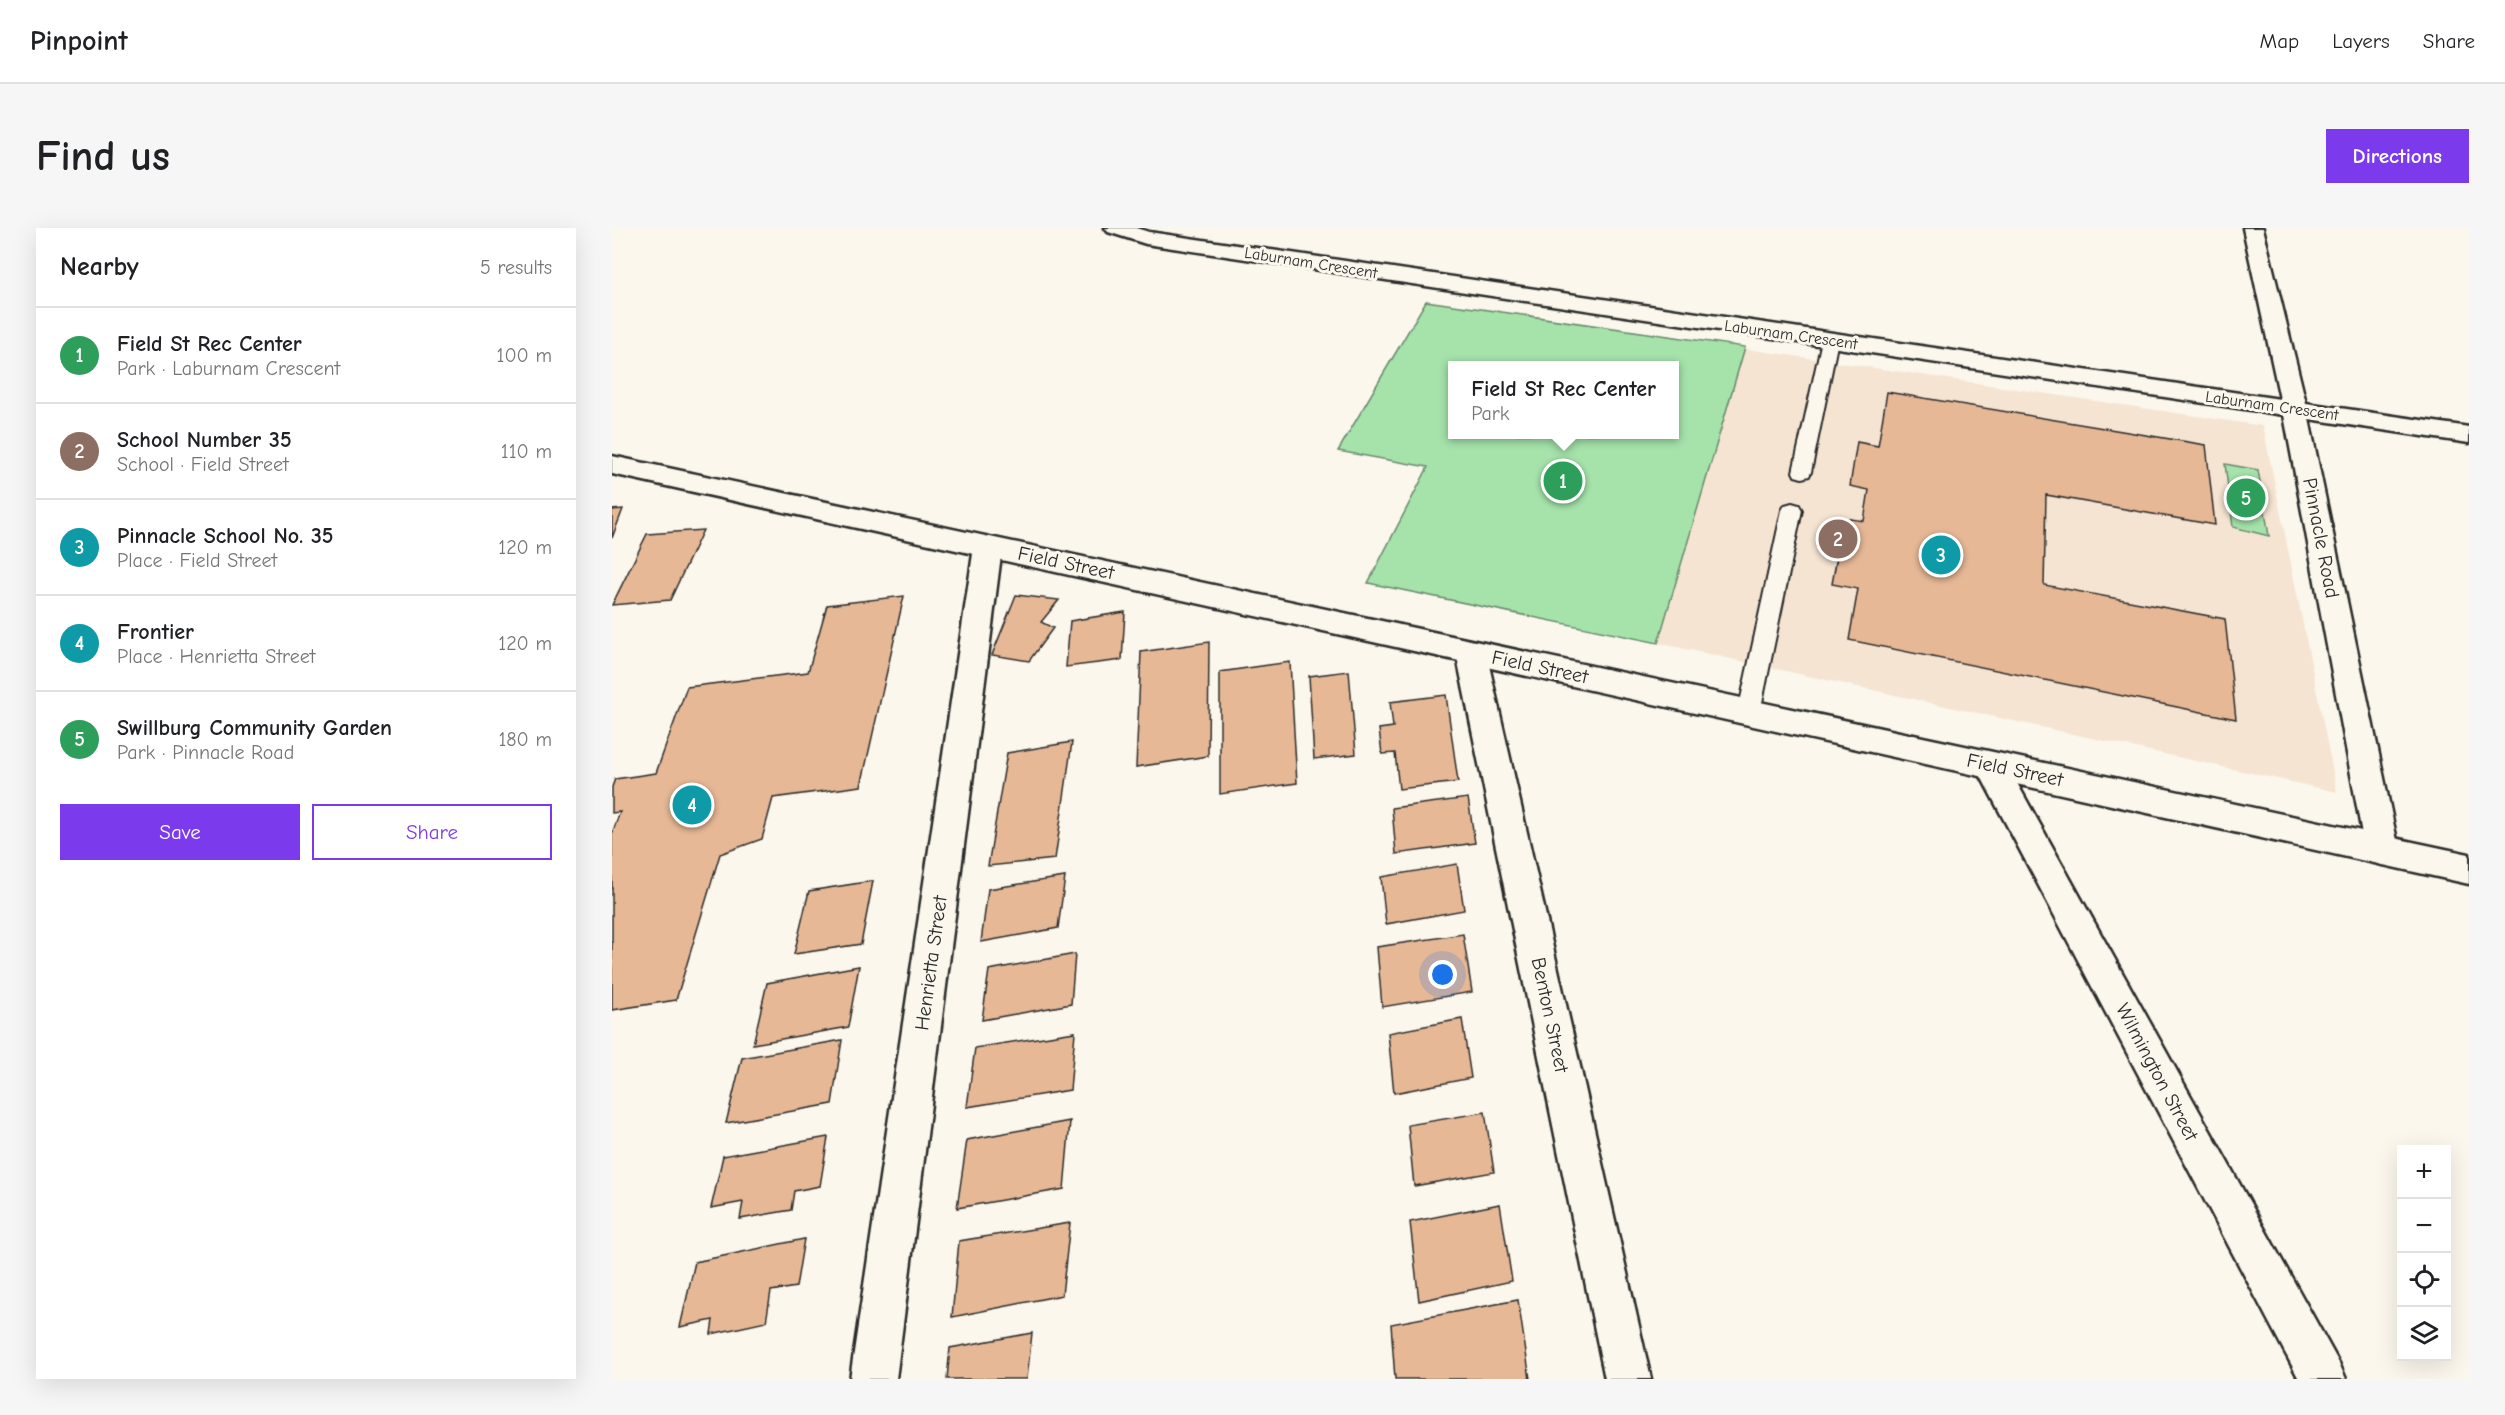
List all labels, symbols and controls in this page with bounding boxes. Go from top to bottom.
text: Pinpoint [30,25,128,57]
text: Map [2260,29,2299,53]
text: Layers [2332,29,2390,53]
text: Share [2423,29,2475,53]
button: Directions [2326,129,2469,183]
text: Find us [36,132,170,181]
street label: Laburnam Crescent [1243,244,1379,282]
text: Nearby [60,252,139,282]
text: 5 results [480,256,552,279]
street label: Laburnam Crescent [1723,317,1859,353]
text: Field St Rec Center [117,331,302,357]
text: 1 [76,344,83,367]
text: 100 m [497,344,552,367]
text: Park · Laburnam Crescent [117,357,340,380]
popup [1448,361,1679,439]
text: Field St Rec Center [1471,376,1656,402]
street label: Laburnam Crescent [2204,388,2340,424]
text: Park [1471,402,1510,425]
text: School Number 35 [117,427,292,453]
text: 2 [75,440,84,463]
text: 110 m [501,440,552,463]
text: School · Field Street [117,453,289,476]
pin: 1 [1544,458,1582,504]
pin: 5 [2226,476,2266,520]
street label: Pinnacle Road [2298,476,2344,600]
pin: 2 [1818,516,1858,562]
text: Pinnacle School No. 35 [117,523,334,549]
pin: 3 [1922,532,1960,578]
text: 3 [75,536,84,559]
text: 120 m [498,536,552,559]
street label: Field Street [1016,542,1117,585]
text: Place · Field Street [117,549,277,572]
text: Frontier [117,619,194,645]
text: 4 [75,632,84,655]
text: 120 m [498,632,552,655]
text: Place · Henrietta Street [117,645,315,668]
street label: Field Street [1490,646,1591,689]
text: Swillburg Community Garden [117,715,392,741]
text: 5 [74,728,85,751]
text: 180 m [498,728,552,751]
text: Park · Pinnacle Road [117,741,294,764]
street label: Field Street [1965,749,2066,792]
pin: 4 [672,782,712,828]
button: Save [60,804,300,860]
button: Share [312,804,552,860]
street label: Henrietta Street [910,893,952,1032]
street label: Benton Street [1527,955,1574,1076]
your location [1428,960,1457,989]
street label: Wilmington Street [2111,999,2204,1146]
map controls [2397,1145,2451,1361]
button: + [2397,1145,2451,1199]
button: − [2397,1199,2451,1253]
button: locate [2397,1253,2451,1307]
button: layers [2397,1307,2451,1361]

